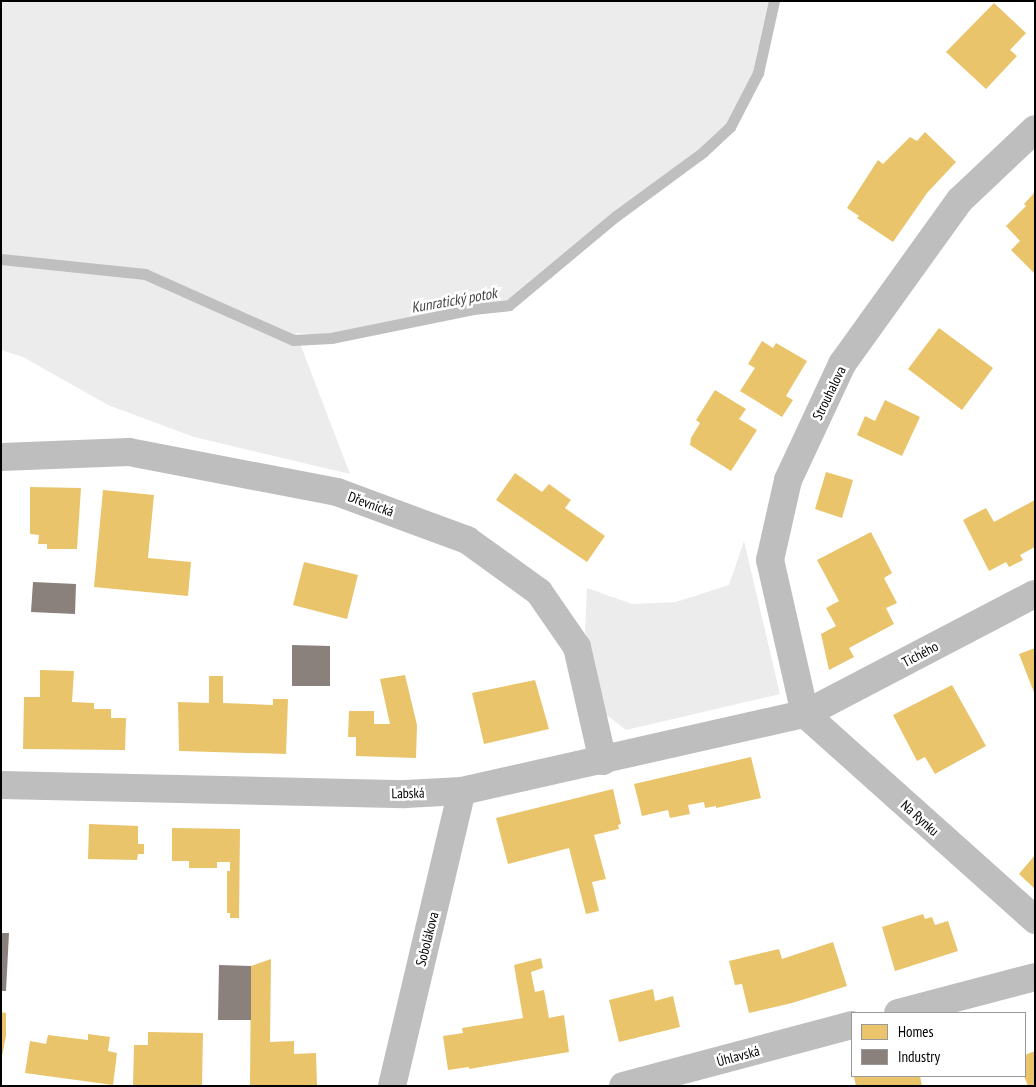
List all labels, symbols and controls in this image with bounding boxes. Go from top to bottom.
water label: Kunratický potok [410,284,498,316]
street label: Strouhalova [809,363,849,423]
street label: Dřevnická [346,488,396,520]
street label: Tichého [899,638,941,670]
street label: Labská [391,784,425,802]
street label: Na Rynku [898,797,942,839]
street label: Sobolákova [412,910,442,968]
legend [851,1012,1026,1077]
text: Homes [898,1022,934,1041]
street label: Úhlavská [715,1042,761,1070]
text: Industry [898,1047,940,1066]

